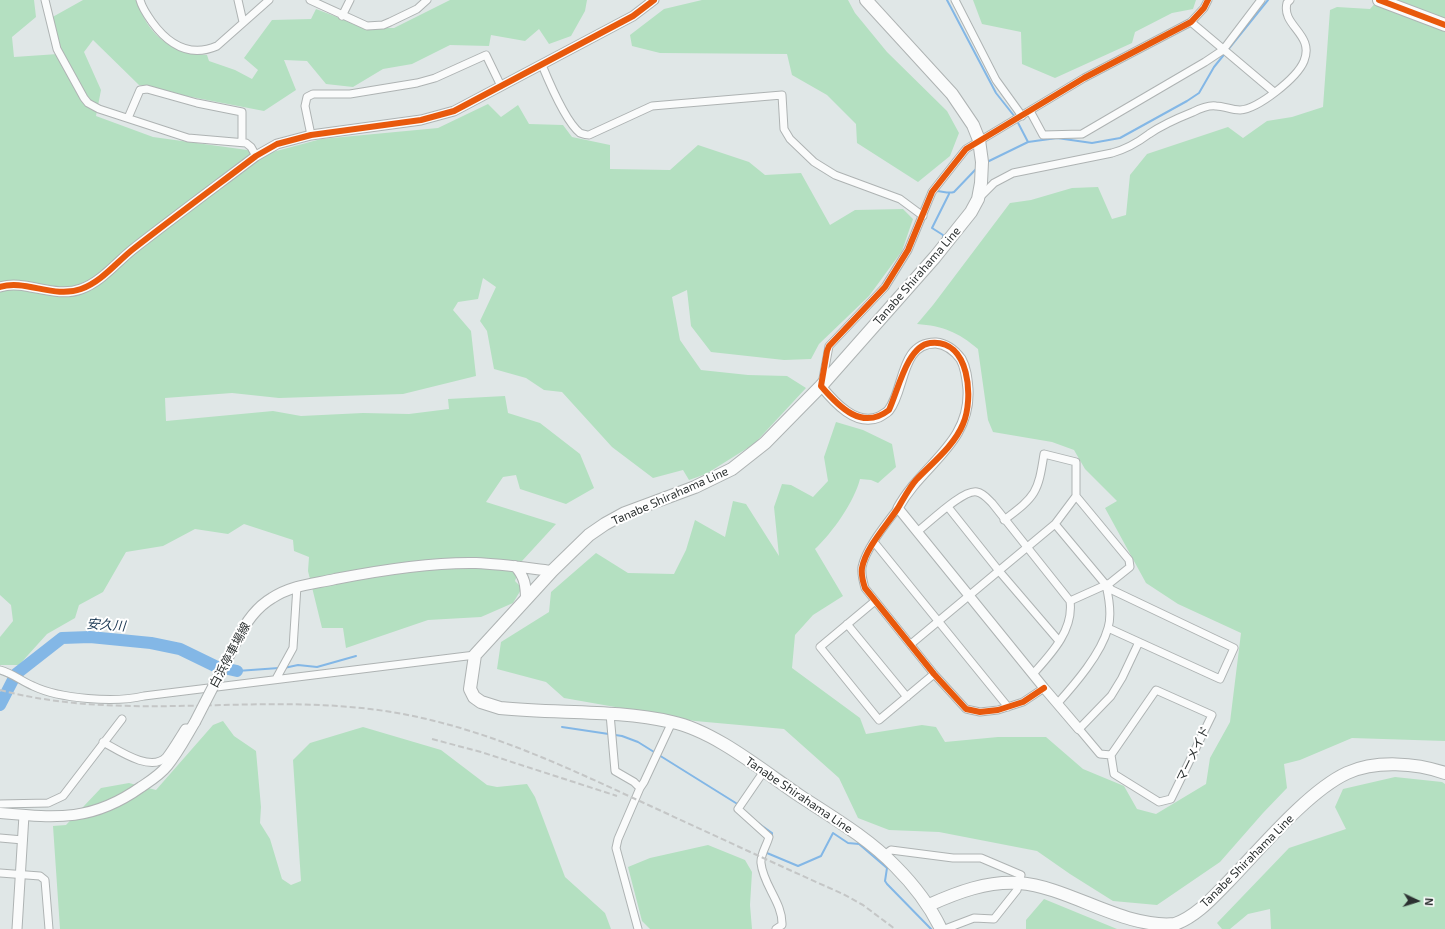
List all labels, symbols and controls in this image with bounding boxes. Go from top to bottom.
street label: Tanabe Shirahama Line [870,224,964,328]
street label: Tanabe Shirahama Line [610,464,730,528]
water label: 安久川 [86,616,126,634]
street label: 白浜停車場線 [207,620,253,690]
street label: マーメイド [1173,724,1213,784]
street label: Tanabe Shirahama Line [743,754,855,836]
street label: Tanabe Shirahama Line [1197,811,1297,911]
north arrow [1397,881,1437,921]
text: N [1423,897,1436,906]

